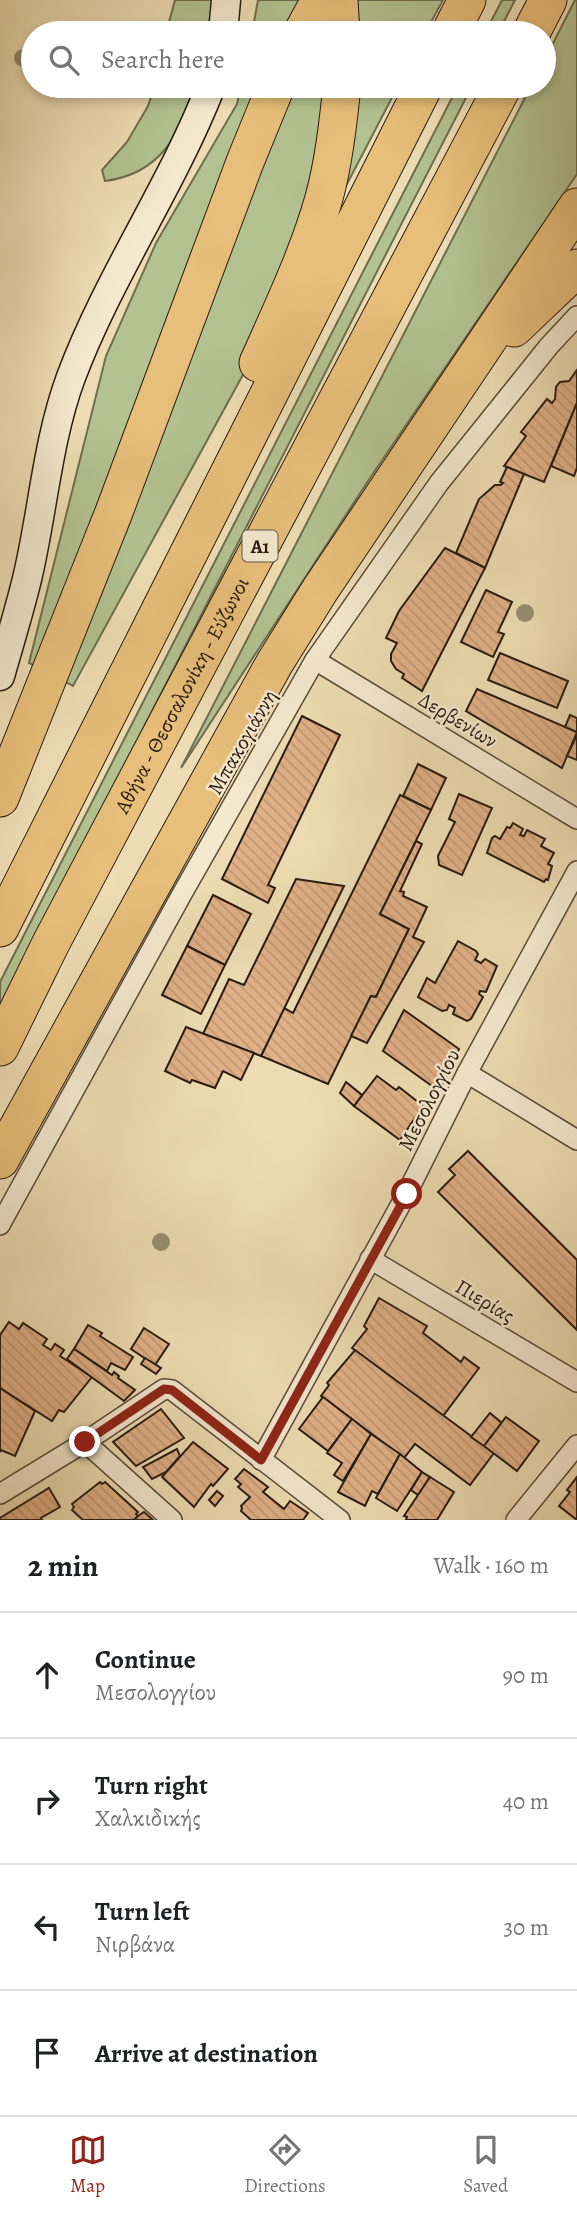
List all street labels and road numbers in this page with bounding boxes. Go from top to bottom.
road number: Α1 [243,530,278,562]
street label: Αθήνα - Θεσσαλονίκη - Εύζωνοι [107,572,256,819]
street label: Μπακογιάννη [201,684,283,800]
street label: Δερβενίων [413,686,503,755]
street label: Μεσολογγίου [391,1044,467,1156]
street label: Πιερίας [450,1272,520,1330]

